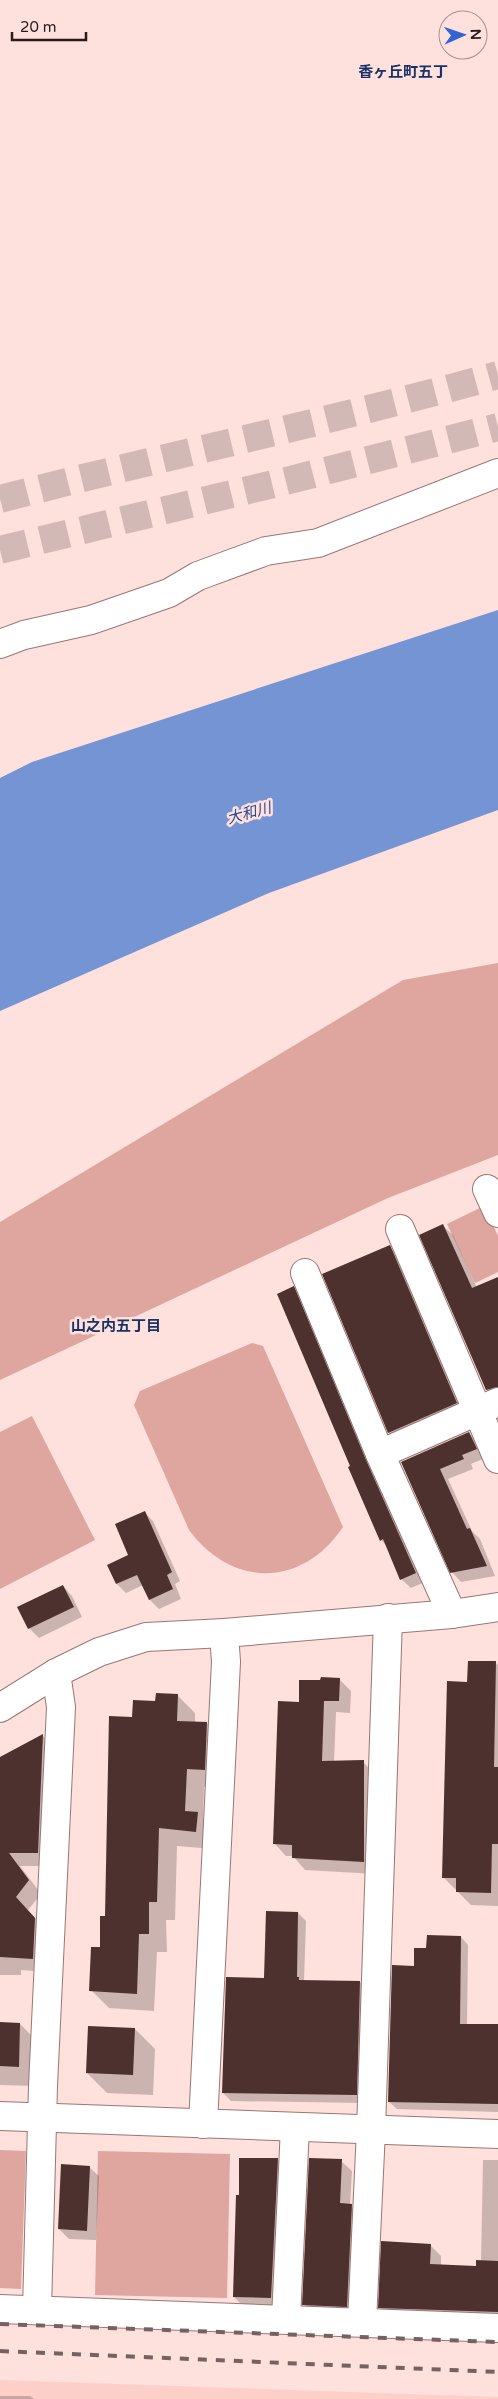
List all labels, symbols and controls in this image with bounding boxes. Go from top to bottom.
scale bar [12,10,86,42]
north arrow [438,10,488,60]
text: 20 m [20,18,57,36]
text: N [467,29,484,40]
district label: 香ヶ丘町五丁 [358,63,448,81]
water label: 大和川 [225,798,275,828]
district label: 山之内五丁目 [71,1317,161,1335]

